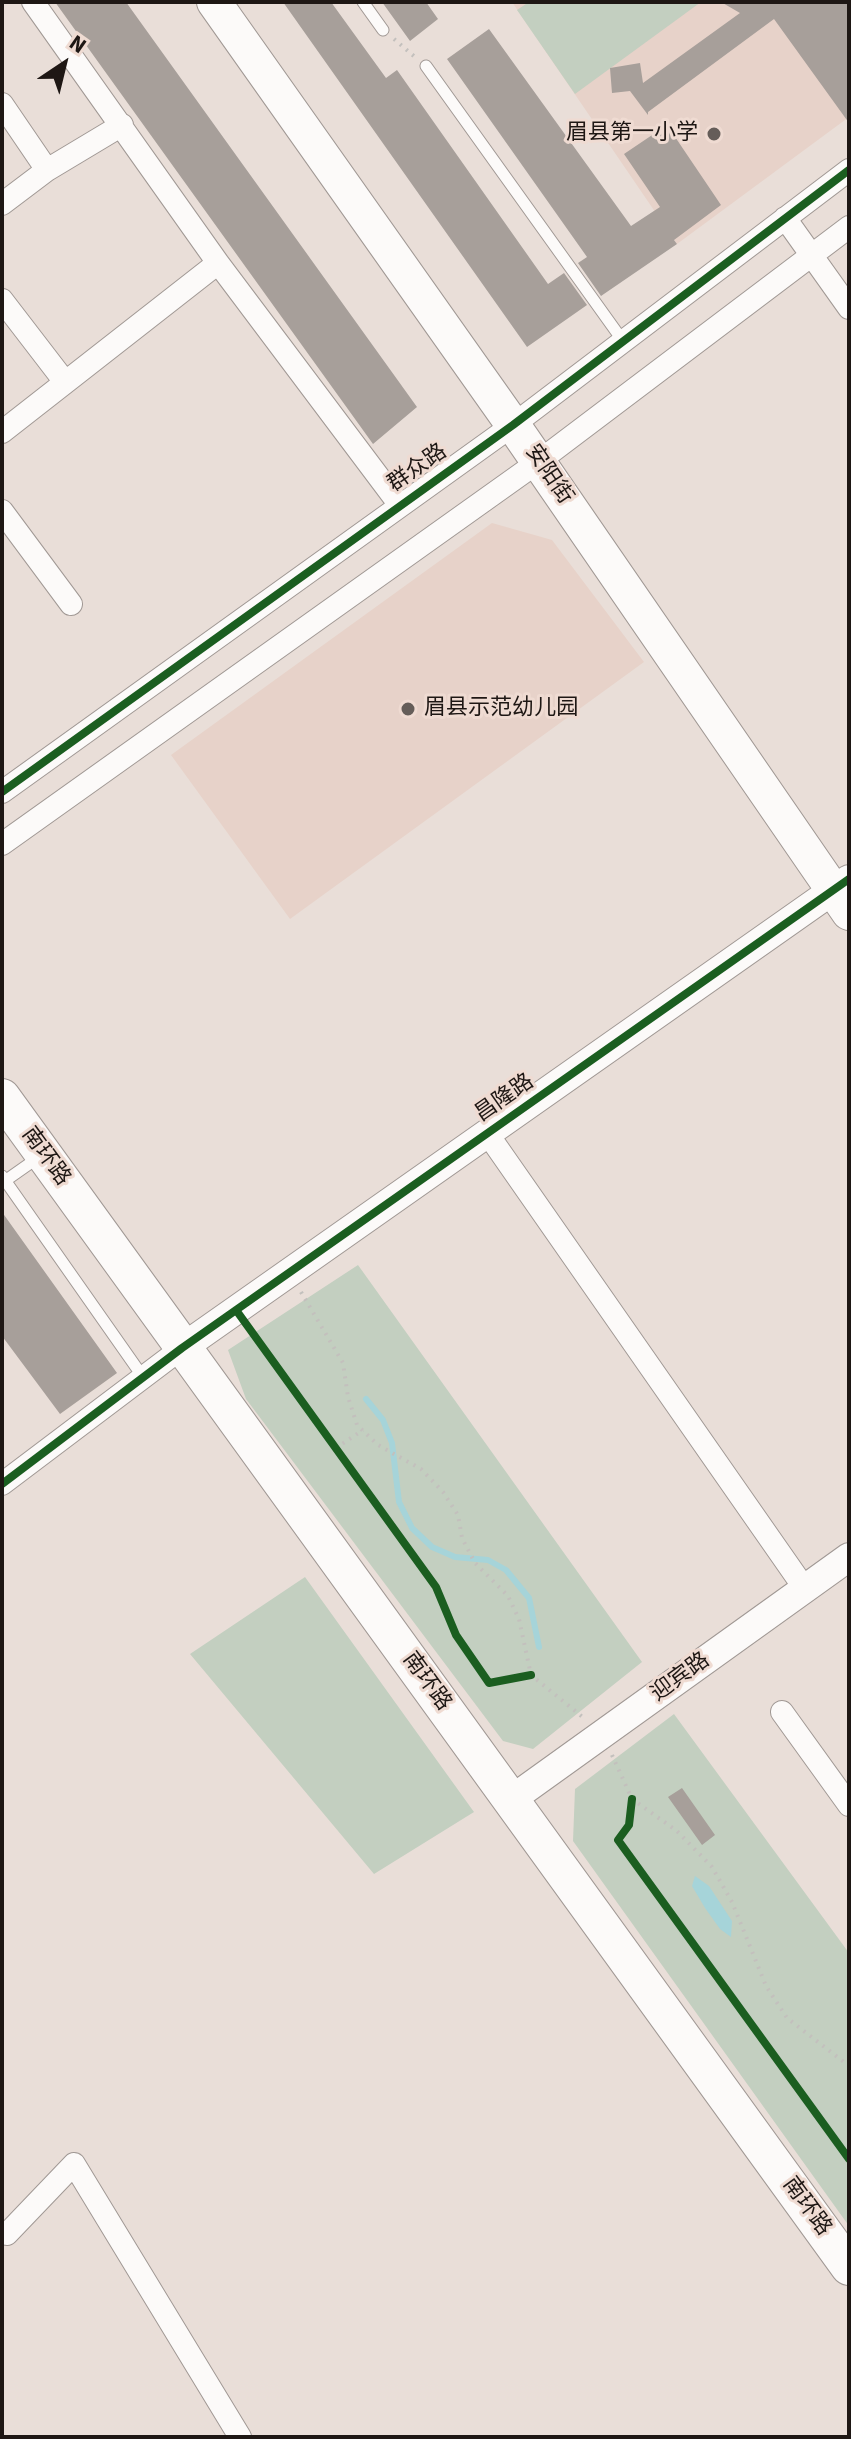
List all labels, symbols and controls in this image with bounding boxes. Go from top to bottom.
north arrow [24,24,104,104]
text: N [63,27,93,62]
place label: 眉县第一小学 [566,121,698,147]
marker: 眉县第一小学 [705,125,723,143]
street label: 群众路 [383,439,453,499]
street label: 安阳街 [519,440,577,510]
place label: 眉县示范幼儿园 [424,696,578,722]
marker: 眉县示范幼儿园 [399,700,417,718]
street label: 昌隆路 [470,1069,540,1129]
street label: 南环路 [15,1123,75,1191]
street label: 南环路 [396,1648,456,1716]
street label: 迎宾路 [647,1648,715,1708]
street label: 南环路 [776,2173,836,2241]

